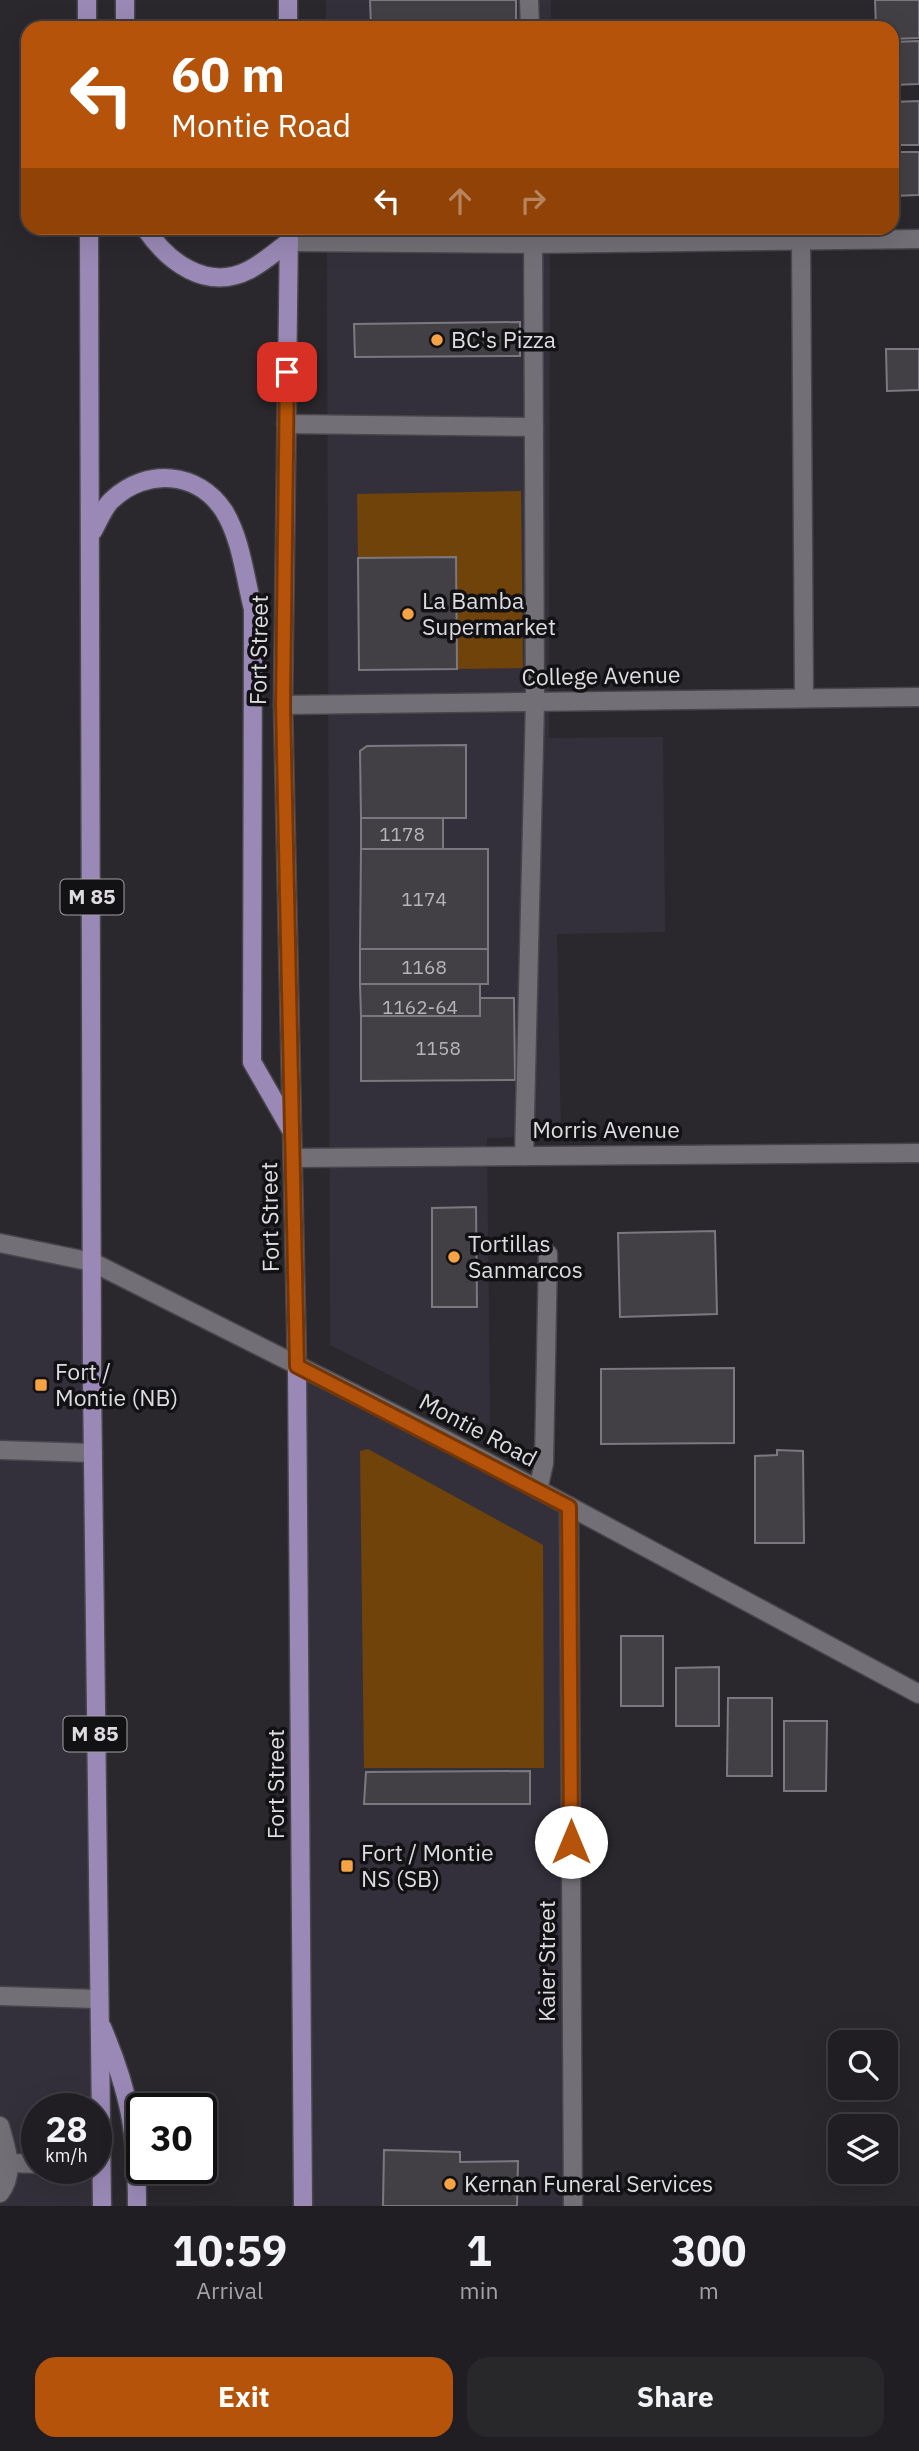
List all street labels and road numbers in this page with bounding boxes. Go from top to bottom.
street label: Fort Street [242,595,274,705]
street label: College Avenue [521,659,681,691]
road number: M 85 [60,880,124,914]
street label: Morris Avenue [532,1114,680,1144]
street label: Fort Street [253,1162,285,1272]
street label: Montie Road [414,1386,543,1473]
road number: M 85 [64,1716,126,1752]
street label: Fort Street [260,1729,290,1839]
street label: Kaier Street [531,1900,561,2022]

